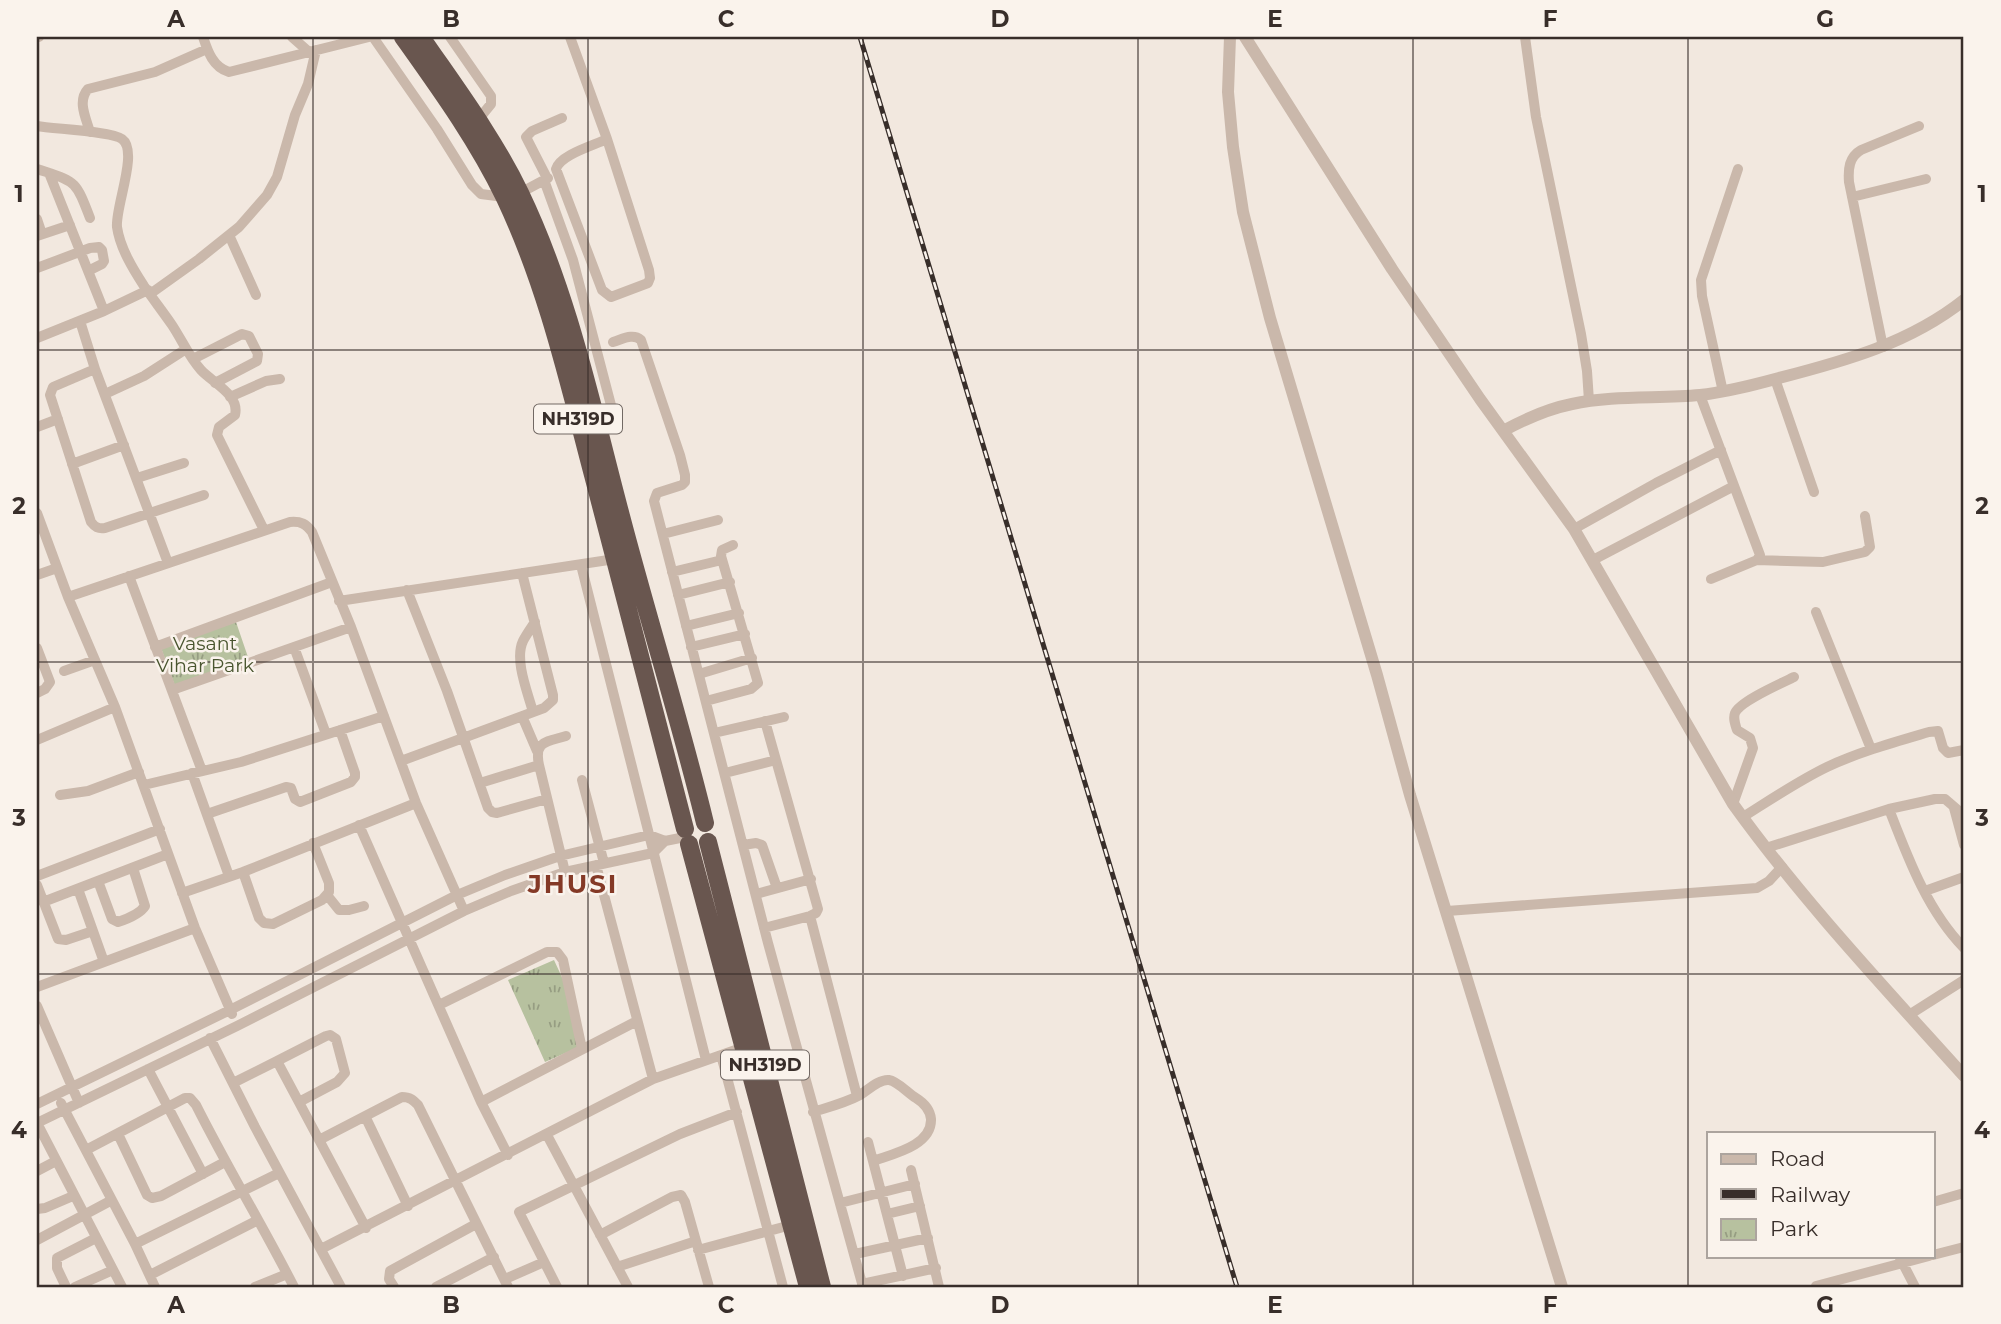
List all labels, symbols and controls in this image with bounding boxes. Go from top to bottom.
text: A [166,5,185,33]
text: B [442,5,460,33]
text: C [718,5,735,33]
text: D [991,5,1010,33]
text: E [1267,5,1283,33]
text: F [1543,5,1558,33]
text: G [1816,5,1834,33]
text: 1 [14,180,24,208]
text: 1 [1977,180,1987,208]
road number: NH319D [534,404,622,433]
text: 2 [12,492,26,520]
text: 2 [1975,492,1989,520]
park label: Vasant Vihar Park [156,632,255,677]
text: 3 [11,804,26,832]
text: 3 [1974,804,1989,832]
district label: JHUSI [527,868,618,900]
road number: NH319D [721,1050,809,1080]
text: 4 [11,1116,27,1144]
text: 4 [1974,1116,1990,1144]
legend [1707,1132,1934,1258]
text: Road [1770,1146,1825,1171]
text: Railway [1770,1182,1851,1207]
text: Park [1770,1216,1818,1241]
text: A [166,1291,185,1319]
text: B [442,1291,460,1319]
text: C [718,1291,735,1319]
text: D [991,1291,1010,1319]
text: E [1267,1291,1283,1319]
text: F [1543,1291,1558,1319]
text: G [1816,1291,1834,1319]

